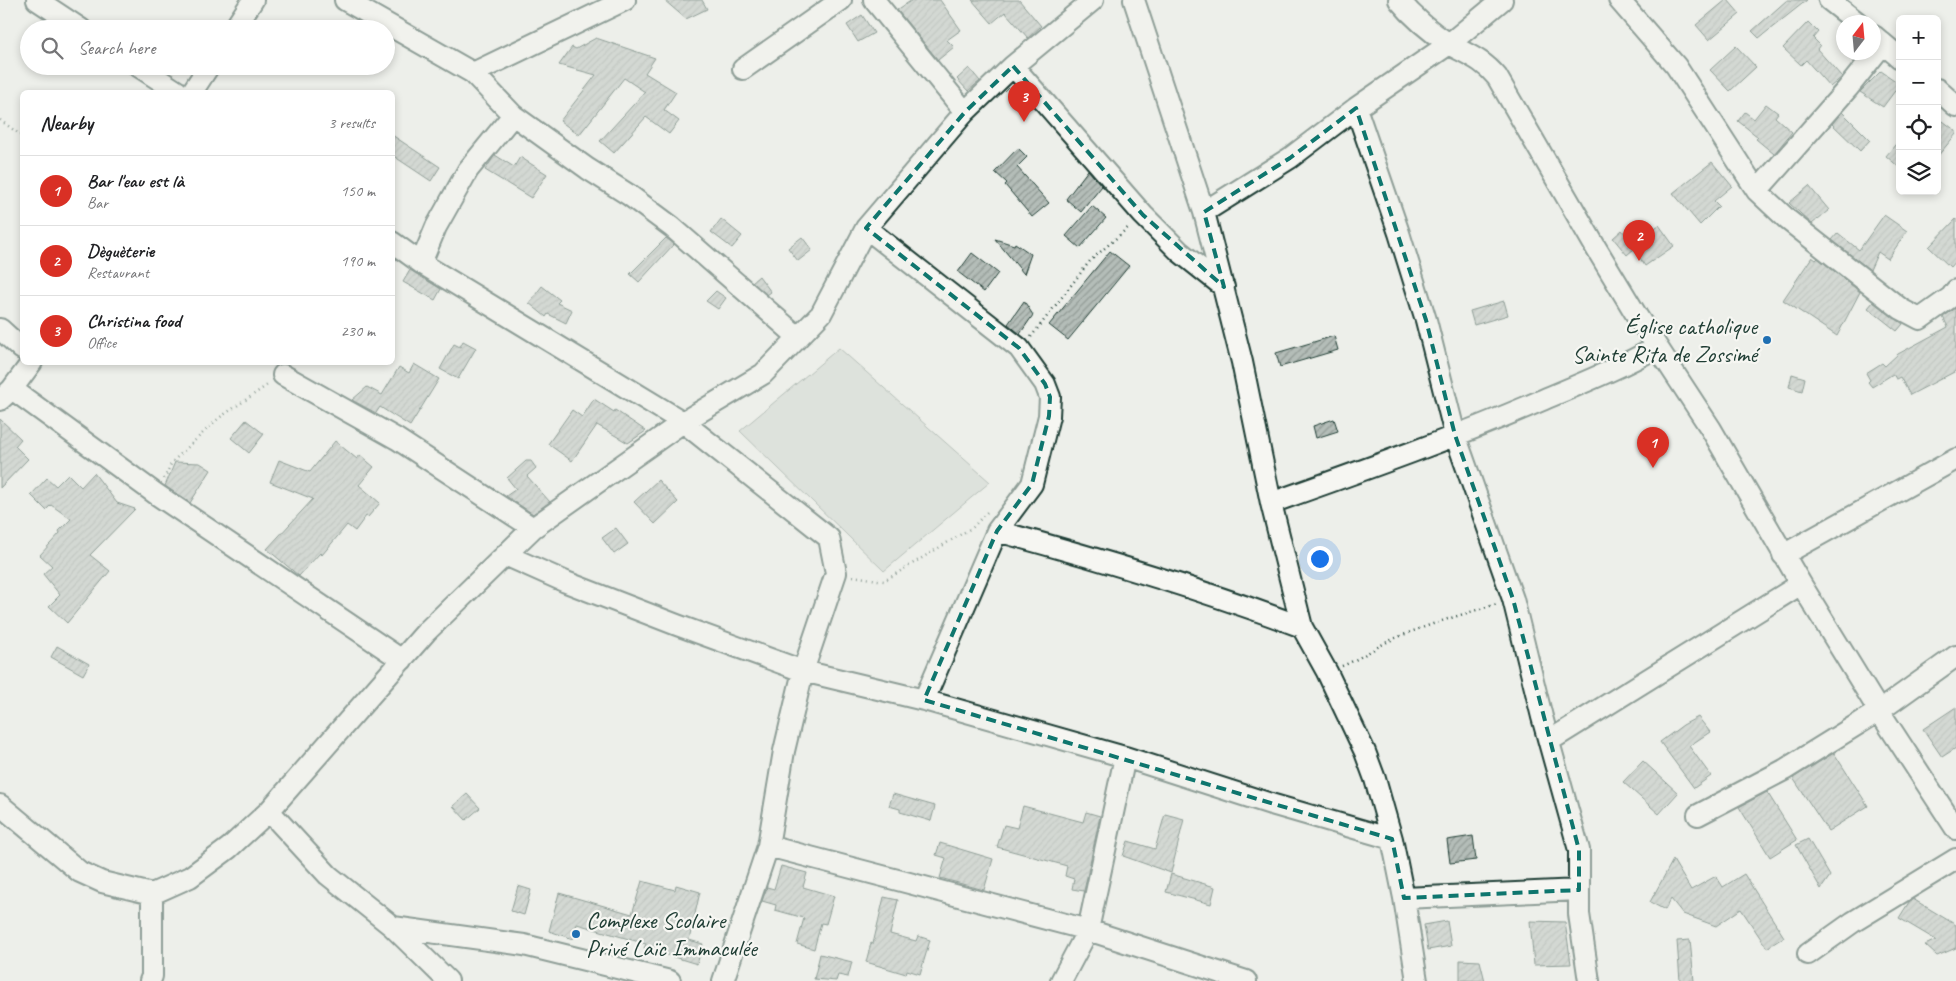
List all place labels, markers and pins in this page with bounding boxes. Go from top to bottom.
pin: 3 [1008,81,1040,122]
pin: 2 [1623,220,1655,261]
place label: Église catholique Sainte Rita de Zossimé [1572,311,1761,369]
marker: Église catholique Sainte Rita de Zossimé [1761,334,1773,346]
pin: 1 [1637,427,1669,468]
place label: Complexe Scolaire Privé Laïc Immaculée [586,905,759,963]
marker: Complexe Scolaire Privé Laïc Immaculée [570,928,582,940]

